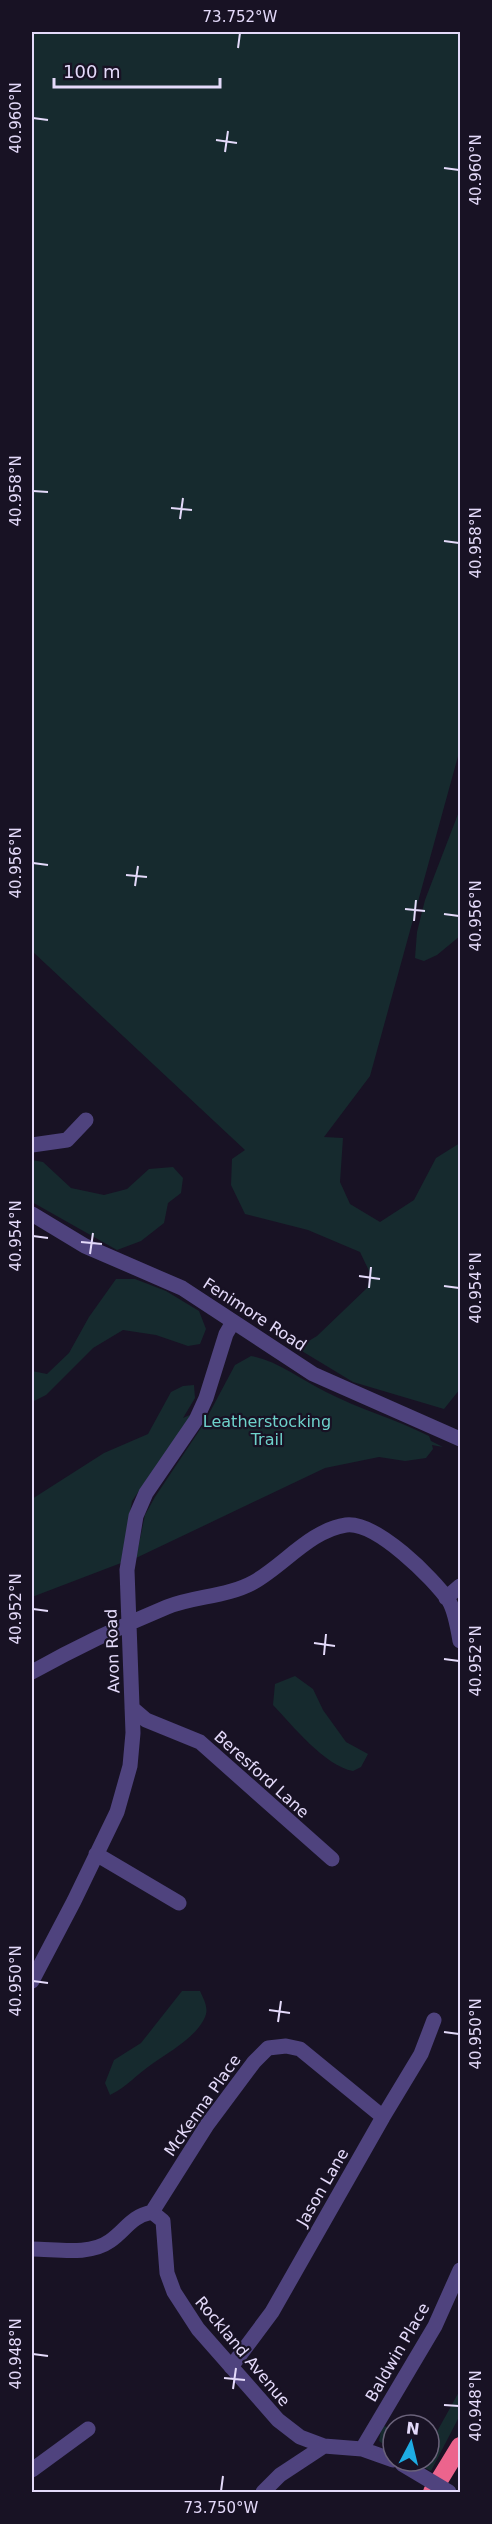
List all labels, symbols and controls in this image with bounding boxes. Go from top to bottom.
text: 73.752°W [203,8,278,26]
scale bar [54,51,220,89]
text: 100 m [63,61,121,82]
text: 40.960°N [7,82,25,154]
text: 40.960°N [467,134,485,206]
text: 40.958°N [7,455,25,527]
text: 40.958°N [467,507,485,579]
text: 40.956°N [7,827,25,899]
text: 40.956°N [467,880,485,952]
text: 40.954°N [7,1200,25,1272]
text: 40.954°N [467,1252,485,1324]
street label: Fenimore Road [199,1274,310,1355]
park label: Leatherstocking Trail [203,1412,331,1449]
text: 40.952°N [7,1573,25,1645]
street label: Avon Road [102,1608,123,1694]
text: 40.952°N [467,1625,485,1697]
street label: Beresford Lane [210,1727,313,1822]
text: 40.950°N [7,1945,25,2017]
text: 40.950°N [467,1998,485,2070]
street label: McKenna Place [160,2051,245,2160]
street label: Jason Lane [292,2145,352,2230]
street label: Rockland Avenue [191,2293,294,2410]
street label: Baldwin Place [362,2300,433,2405]
text: 40.948°N [7,2318,25,2390]
text: 40.948°N [467,2370,485,2442]
north arrow [381,2413,441,2473]
text: N [405,2418,421,2439]
text: 73.750°W [184,2499,259,2517]

